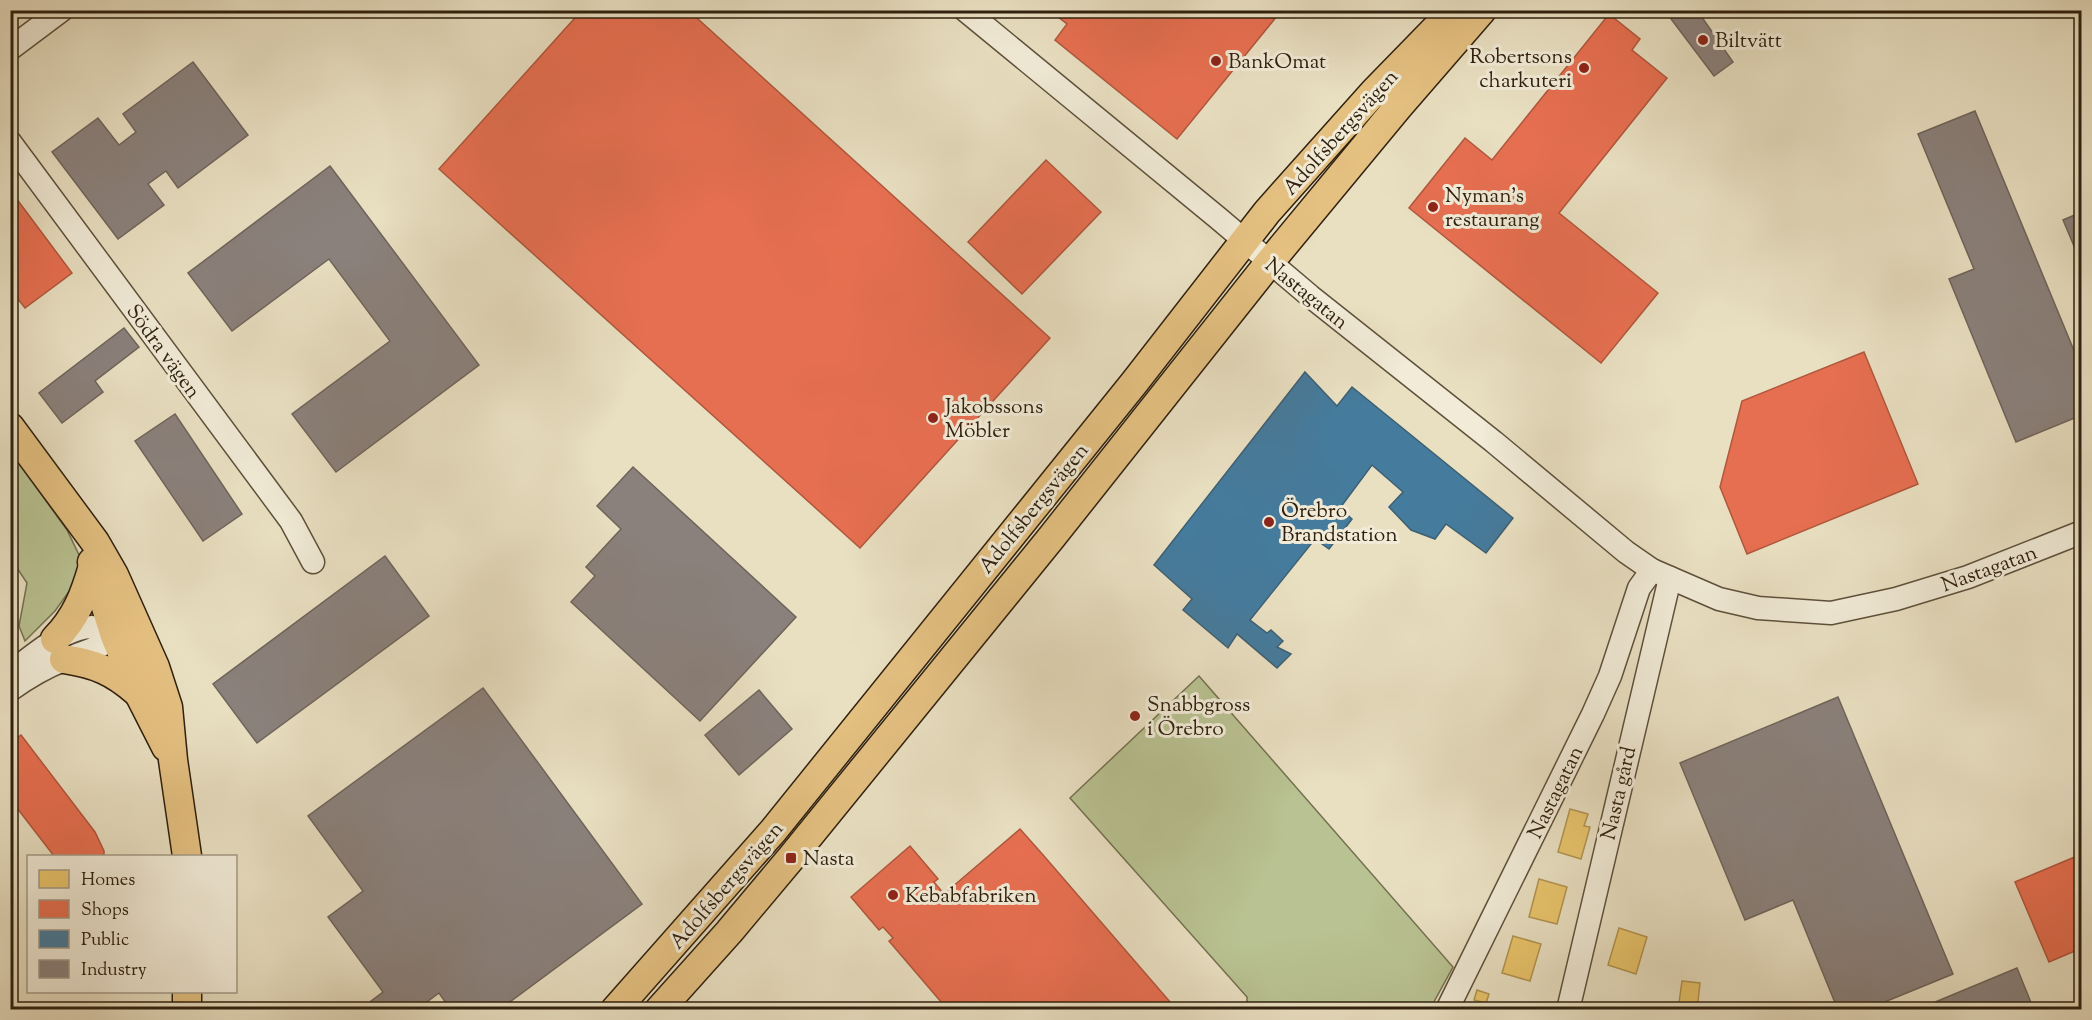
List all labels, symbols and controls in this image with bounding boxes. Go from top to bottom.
place label: Biltvätt [1715,27,1782,57]
marker: Biltvätt [1696,33,1710,47]
place label: Robertsons charkuteri [1470,43,1572,97]
place label: BankOmat [1228,48,1326,78]
marker: BankOmat [1209,54,1223,68]
marker: Robertsons charkuteri [1577,61,1591,75]
street label: Adolfsbergsvägen [1277,64,1406,203]
place label: Nyman's restaurang [1445,182,1540,236]
marker: Nyman's restaurang [1426,200,1440,214]
street label: Nastagatan [1257,251,1354,338]
street label: Södra vägen [118,299,207,406]
place label: Jakobssons Möbler [944,393,1043,447]
marker: Jakobssons Möbler [926,411,940,425]
street label: Adolfsbergsvägen [972,437,1097,581]
place label: Örebro Brandstation [1281,497,1398,551]
marker: Örebro Brandstation [1262,515,1276,529]
street label: Nastagatan [1937,539,2042,601]
place label: Snabbgross i Örebro [1147,691,1250,745]
marker: Snabbgross i Örebro [1128,709,1142,723]
street label: Nastagatan [1521,741,1592,844]
street label: Nasta gård [1595,744,1645,843]
street label: Adolfsbergsvägen [664,816,792,957]
place label: Nasta [803,845,855,875]
marker: Nasta [784,851,798,865]
legend [27,855,237,993]
text: Homes [81,868,135,894]
place label: Kebabfabriken [905,882,1037,912]
marker: Kebabfabriken [886,888,900,902]
text: Shops [81,898,129,924]
text: Public [81,928,129,954]
text: Industry [81,958,147,984]

